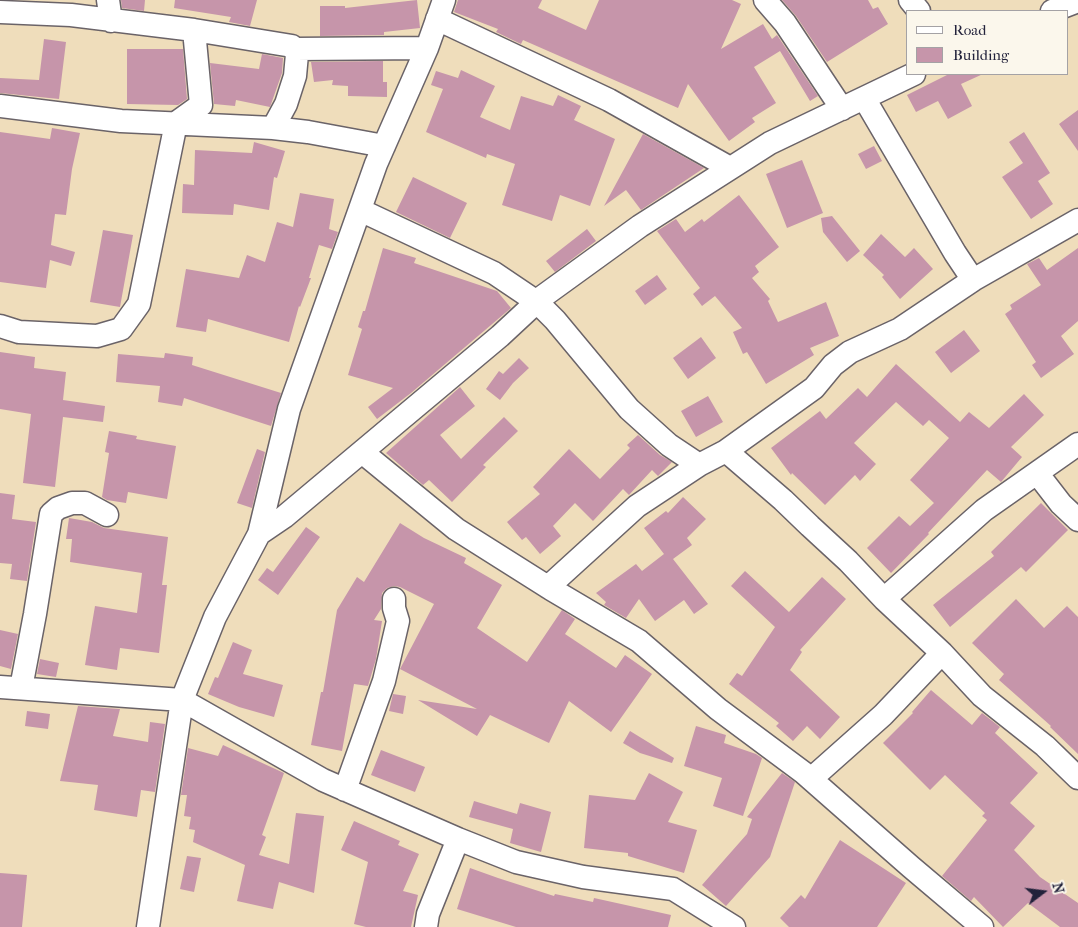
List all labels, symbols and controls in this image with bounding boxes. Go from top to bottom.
legend [906,10,1068,75]
text: Road [953,21,986,39]
text: Building [953,46,1009,64]
north arrow [1018,867,1068,917]
text: N [1048,881,1068,895]

